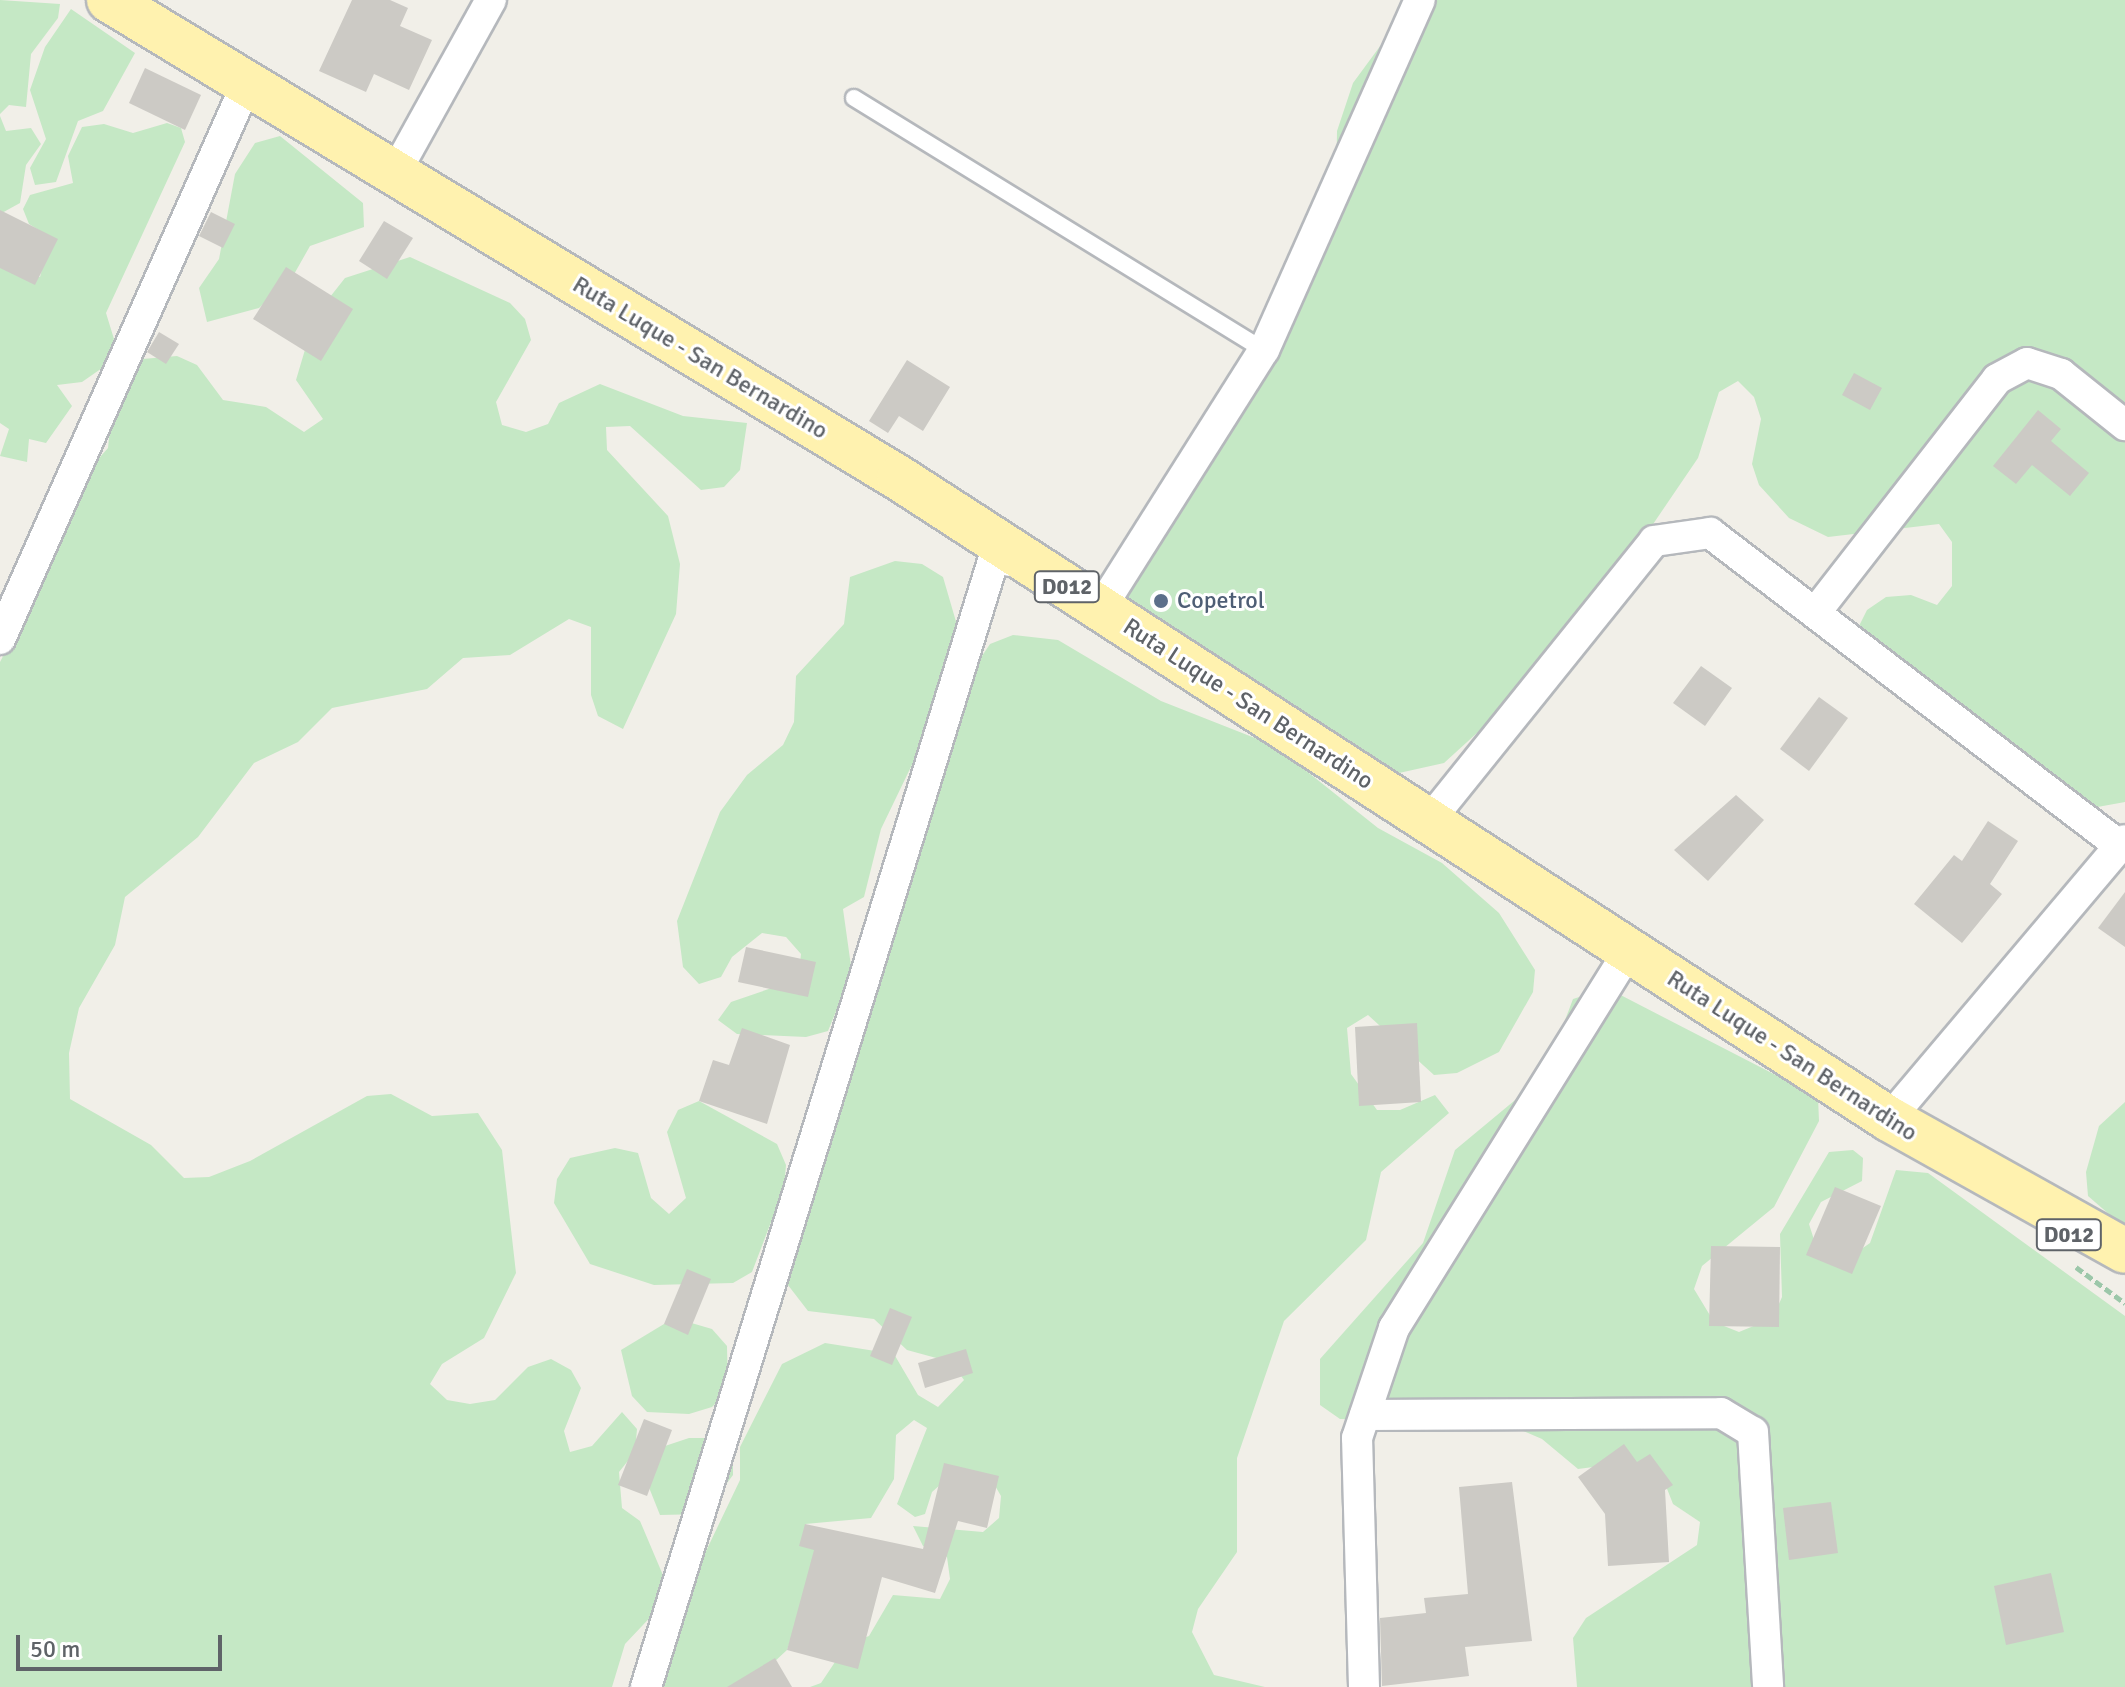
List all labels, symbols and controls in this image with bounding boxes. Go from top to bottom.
street label: Ruta Luque - San Bernardino [567,270,833,446]
road number: D012 [1033,569,1101,605]
place label: Copetrol [1177,587,1265,615]
marker: Copetrol [1152,592,1170,610]
street label: Ruta Luque - San Bernardino [1118,612,1378,796]
street label: Ruta Luque - San Bernardino [1662,964,1922,1148]
road number: D012 [2035,1217,2103,1253]
scale bar [20,1619,226,1669]
text: 50 m [30,1634,80,1664]

